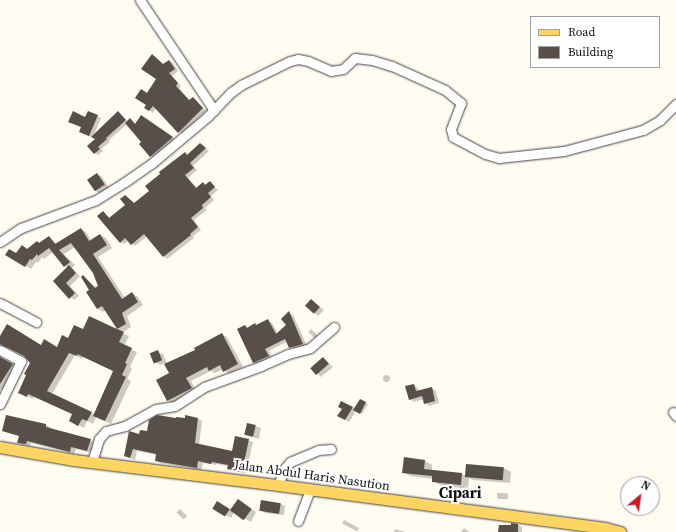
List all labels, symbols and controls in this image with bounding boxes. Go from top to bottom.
legend [530,16,660,68]
text: Road [568,24,595,40]
text: Building [568,44,613,60]
street label: Jalan Abdul Haris Nasution [233,457,391,495]
north arrow [620,476,660,516]
text: N [638,477,653,494]
district label: Cipari [439,484,481,502]

